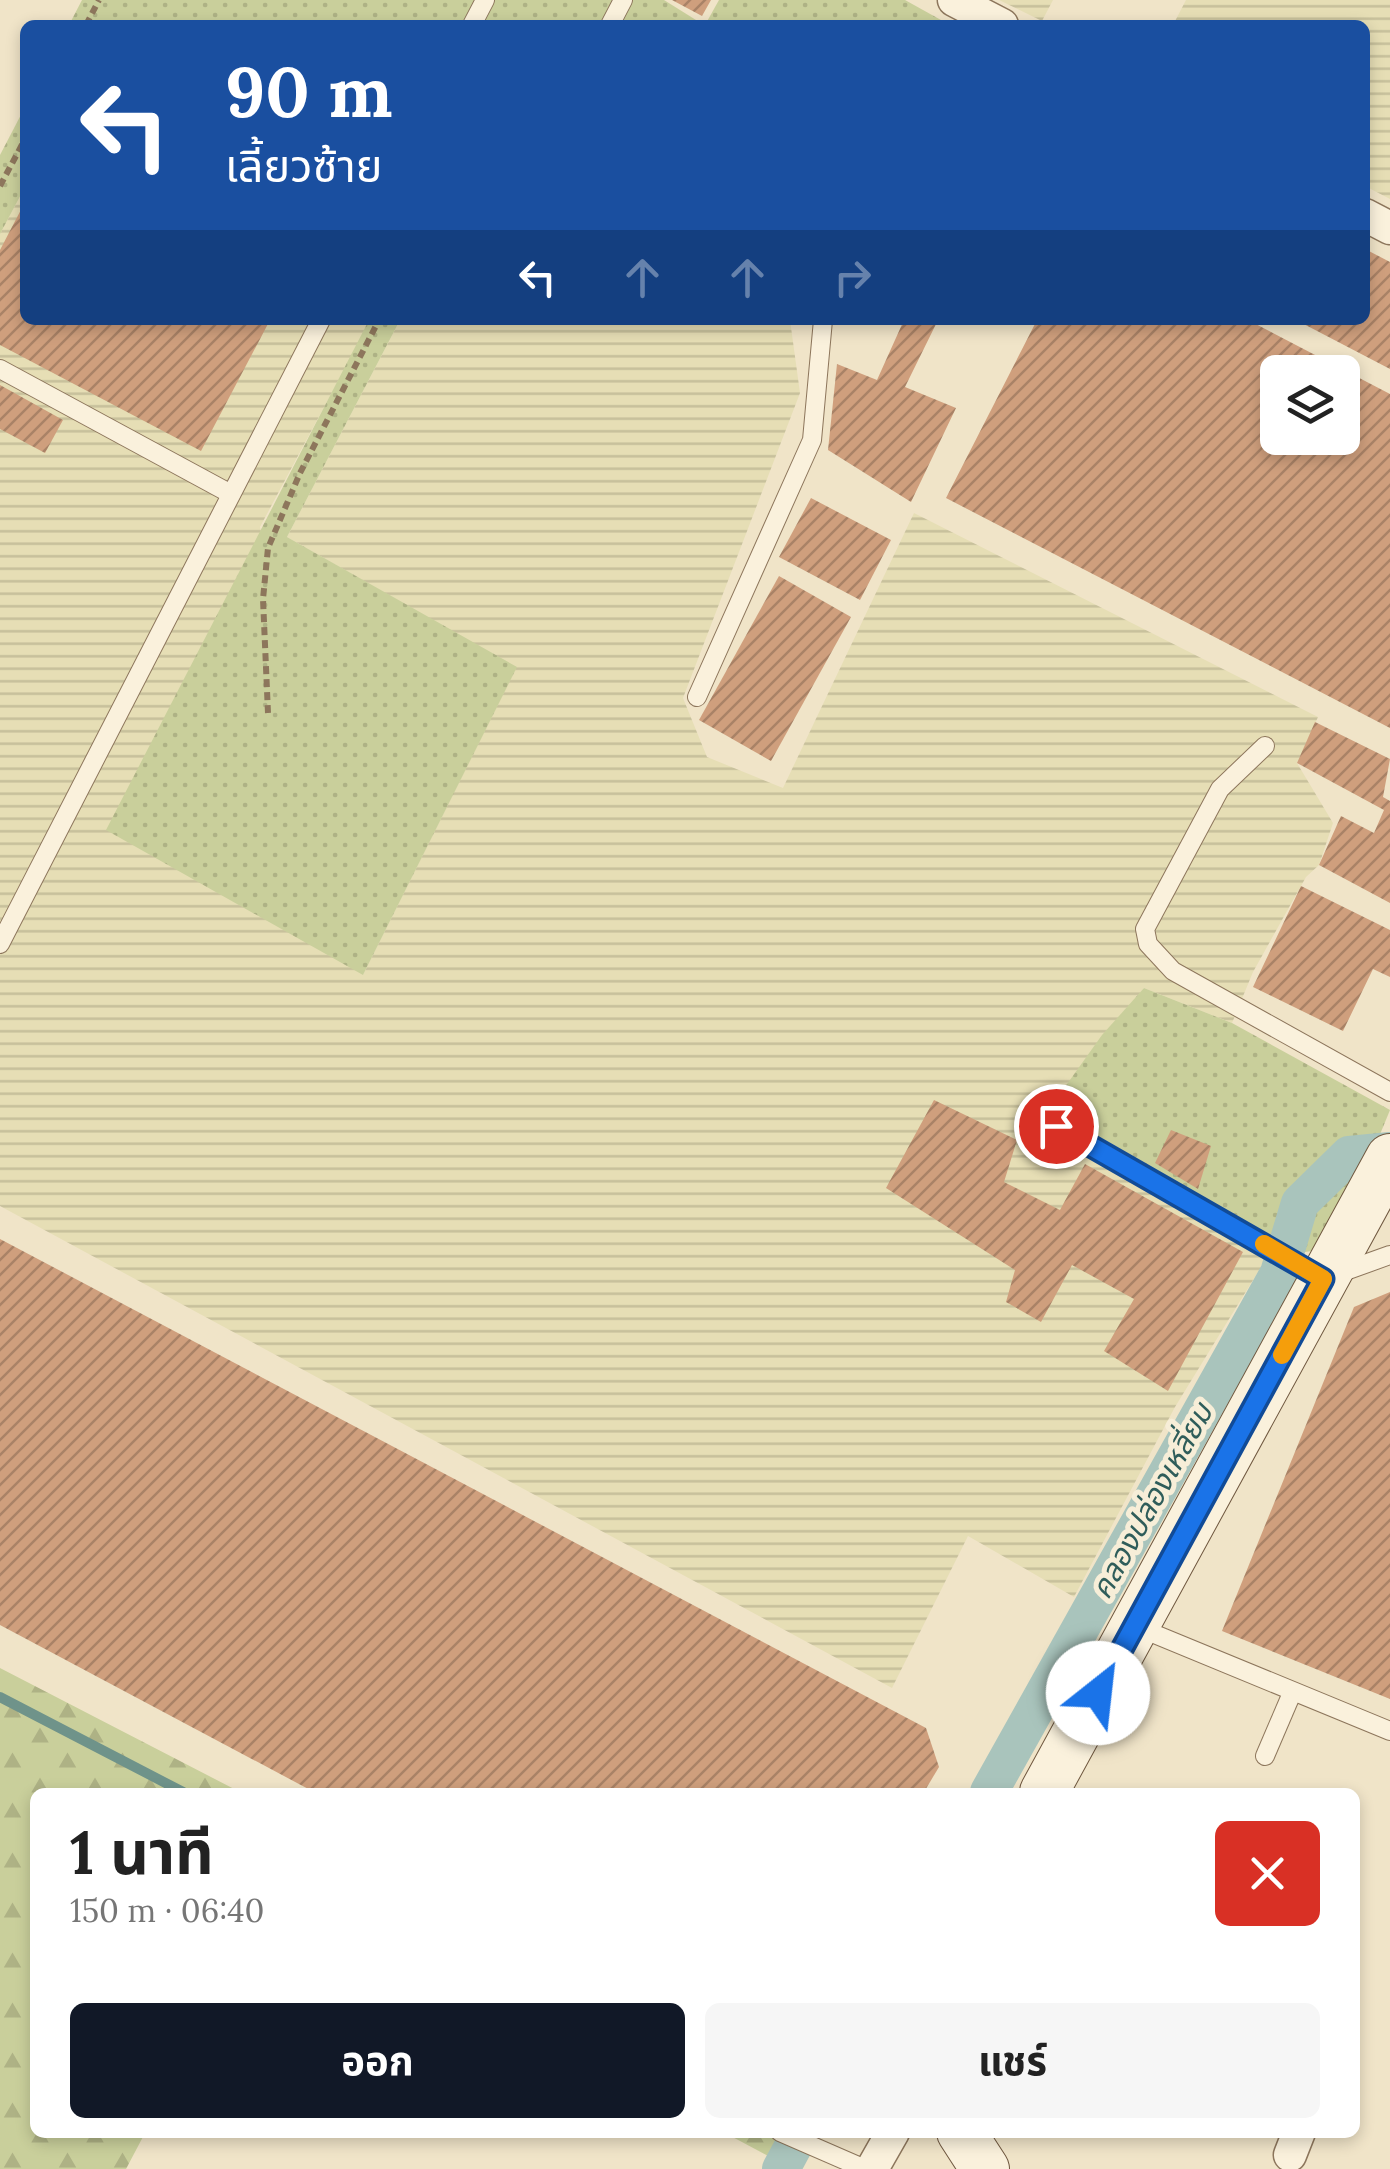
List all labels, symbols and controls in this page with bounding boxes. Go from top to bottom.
text: 90 m [225,47,393,136]
icon: left [60,60,190,190]
text: เลี้ยวซ้าย [225,137,382,194]
icon: left [510,250,565,305]
icon: ahead [615,250,670,305]
icon: ahead [720,250,775,305]
icon: right [825,250,880,305]
map controls [1260,355,1360,455]
button: layers [1260,355,1360,455]
pin [1014,1084,1099,1169]
icon: arrive [1029,1099,1084,1154]
water label: คลองปล่องเหลี่ยม [1081,1394,1222,1605]
position arrow [1046,1641,1150,1745]
text: 1 นาที [70,1814,214,1890]
button: close [1215,1821,1320,1926]
text: 150 m · 06:40 [70,1890,264,1931]
button: ออก [70,2003,685,2118]
button: แชร์ [705,2003,1320,2118]

